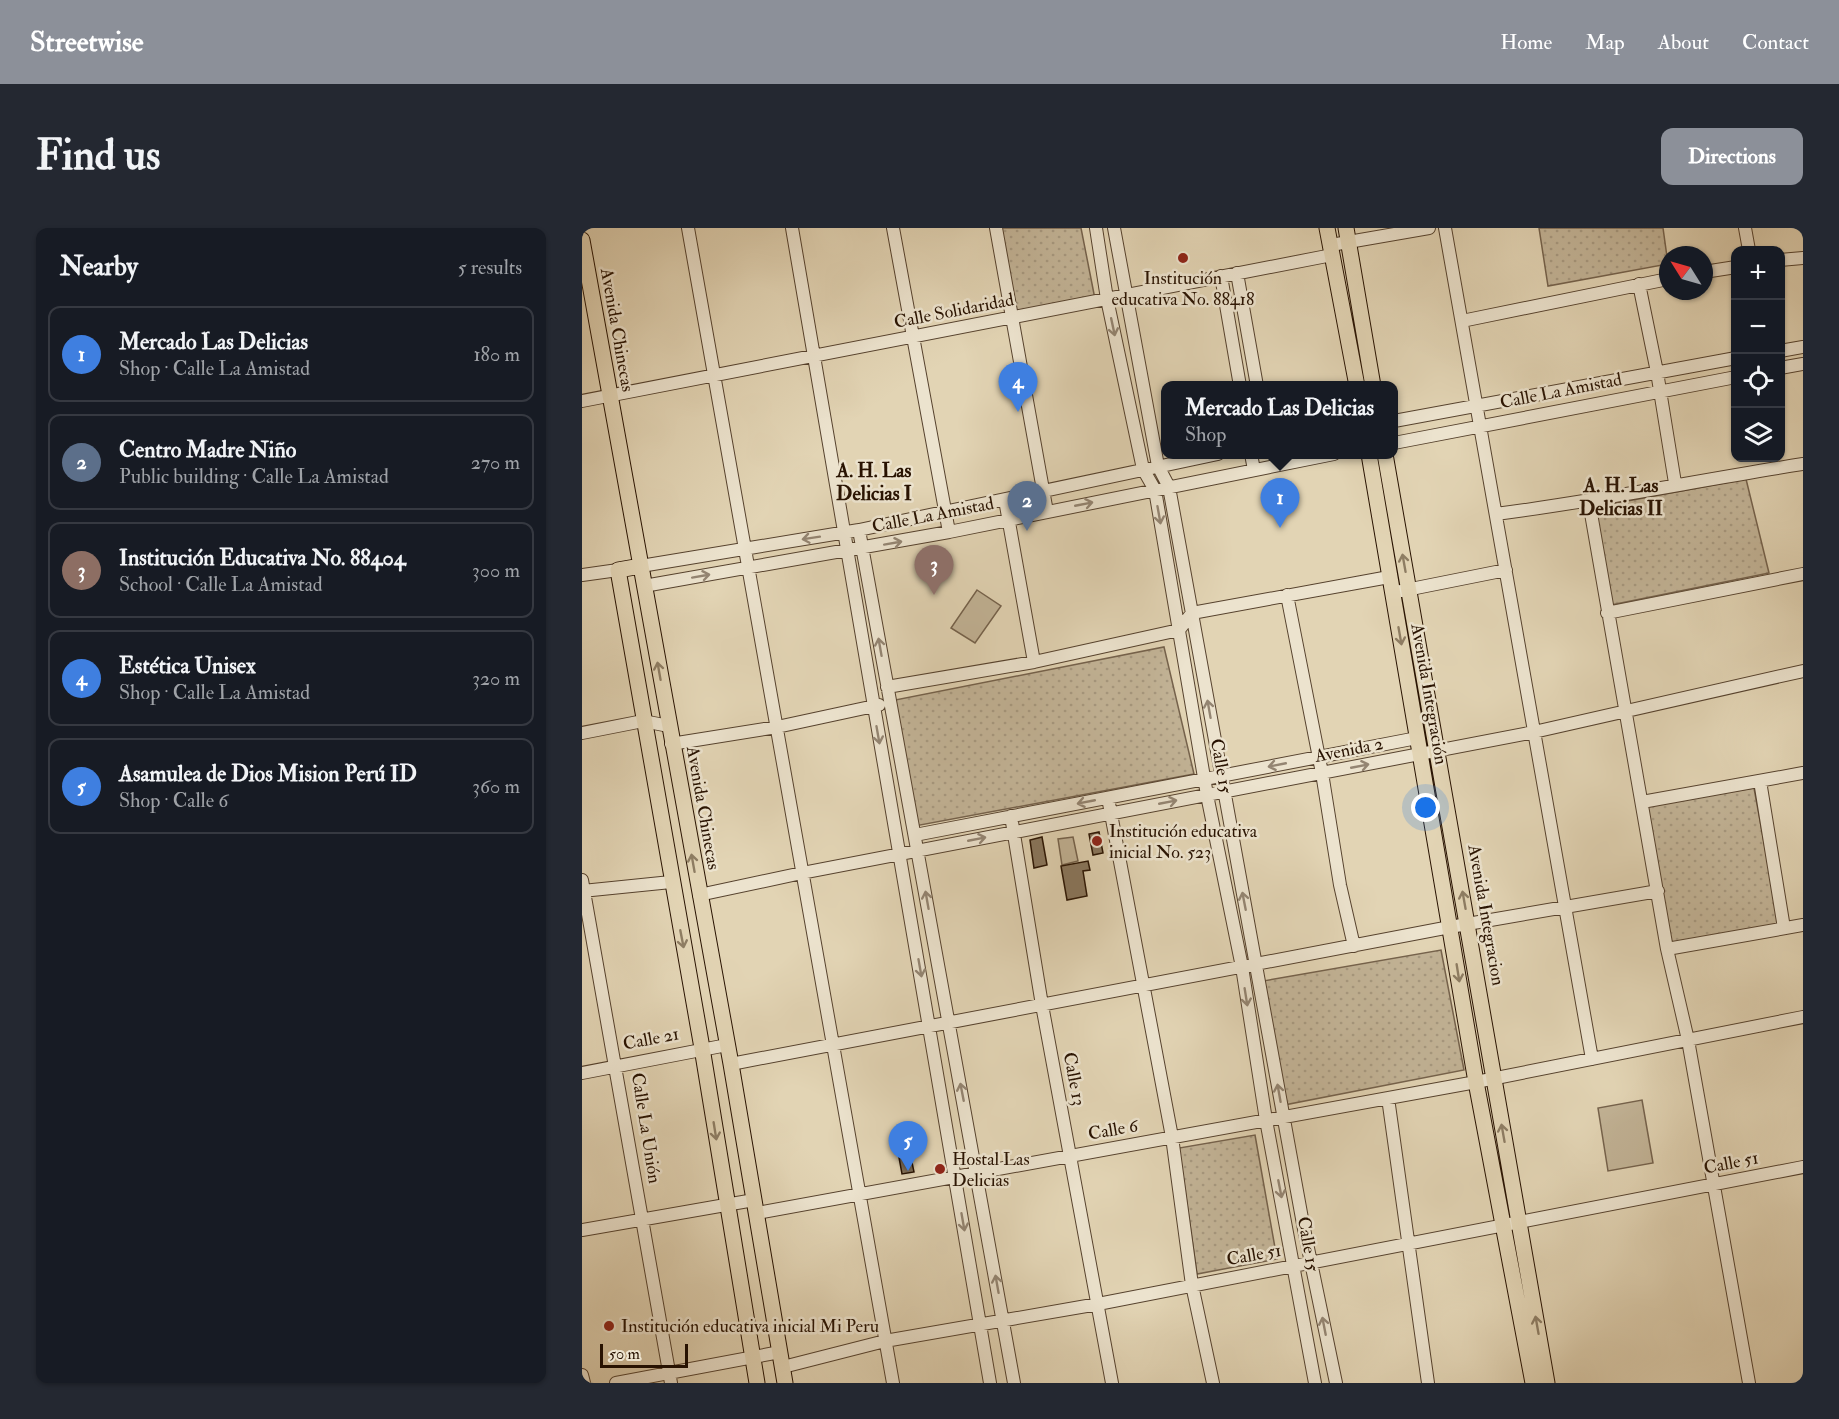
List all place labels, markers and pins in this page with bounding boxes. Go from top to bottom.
marker: Institución educativa No. 88418 [1176,251,1190,265]
place label: Institución educativa No. 88418 [1112,267,1254,311]
pin: 4 [998,362,1038,412]
pin: 1 [1260,478,1300,528]
pin: 2 [1008,482,1046,531]
pin: 3 [914,546,954,595]
place label: Institución educativa inicial No. 523 [1109,820,1258,864]
marker: Institución educativa inicial No. 523 [1090,834,1104,848]
pin: 5 [888,1122,928,1171]
place label: Hostal Las Delicias [952,1148,1030,1192]
marker: Hostal Las Delicias [933,1162,947,1176]
place label: Institución educativa inicial Mi Peru [621,1315,879,1338]
marker: Institución educativa inicial Mi Peru [602,1319,616,1333]

